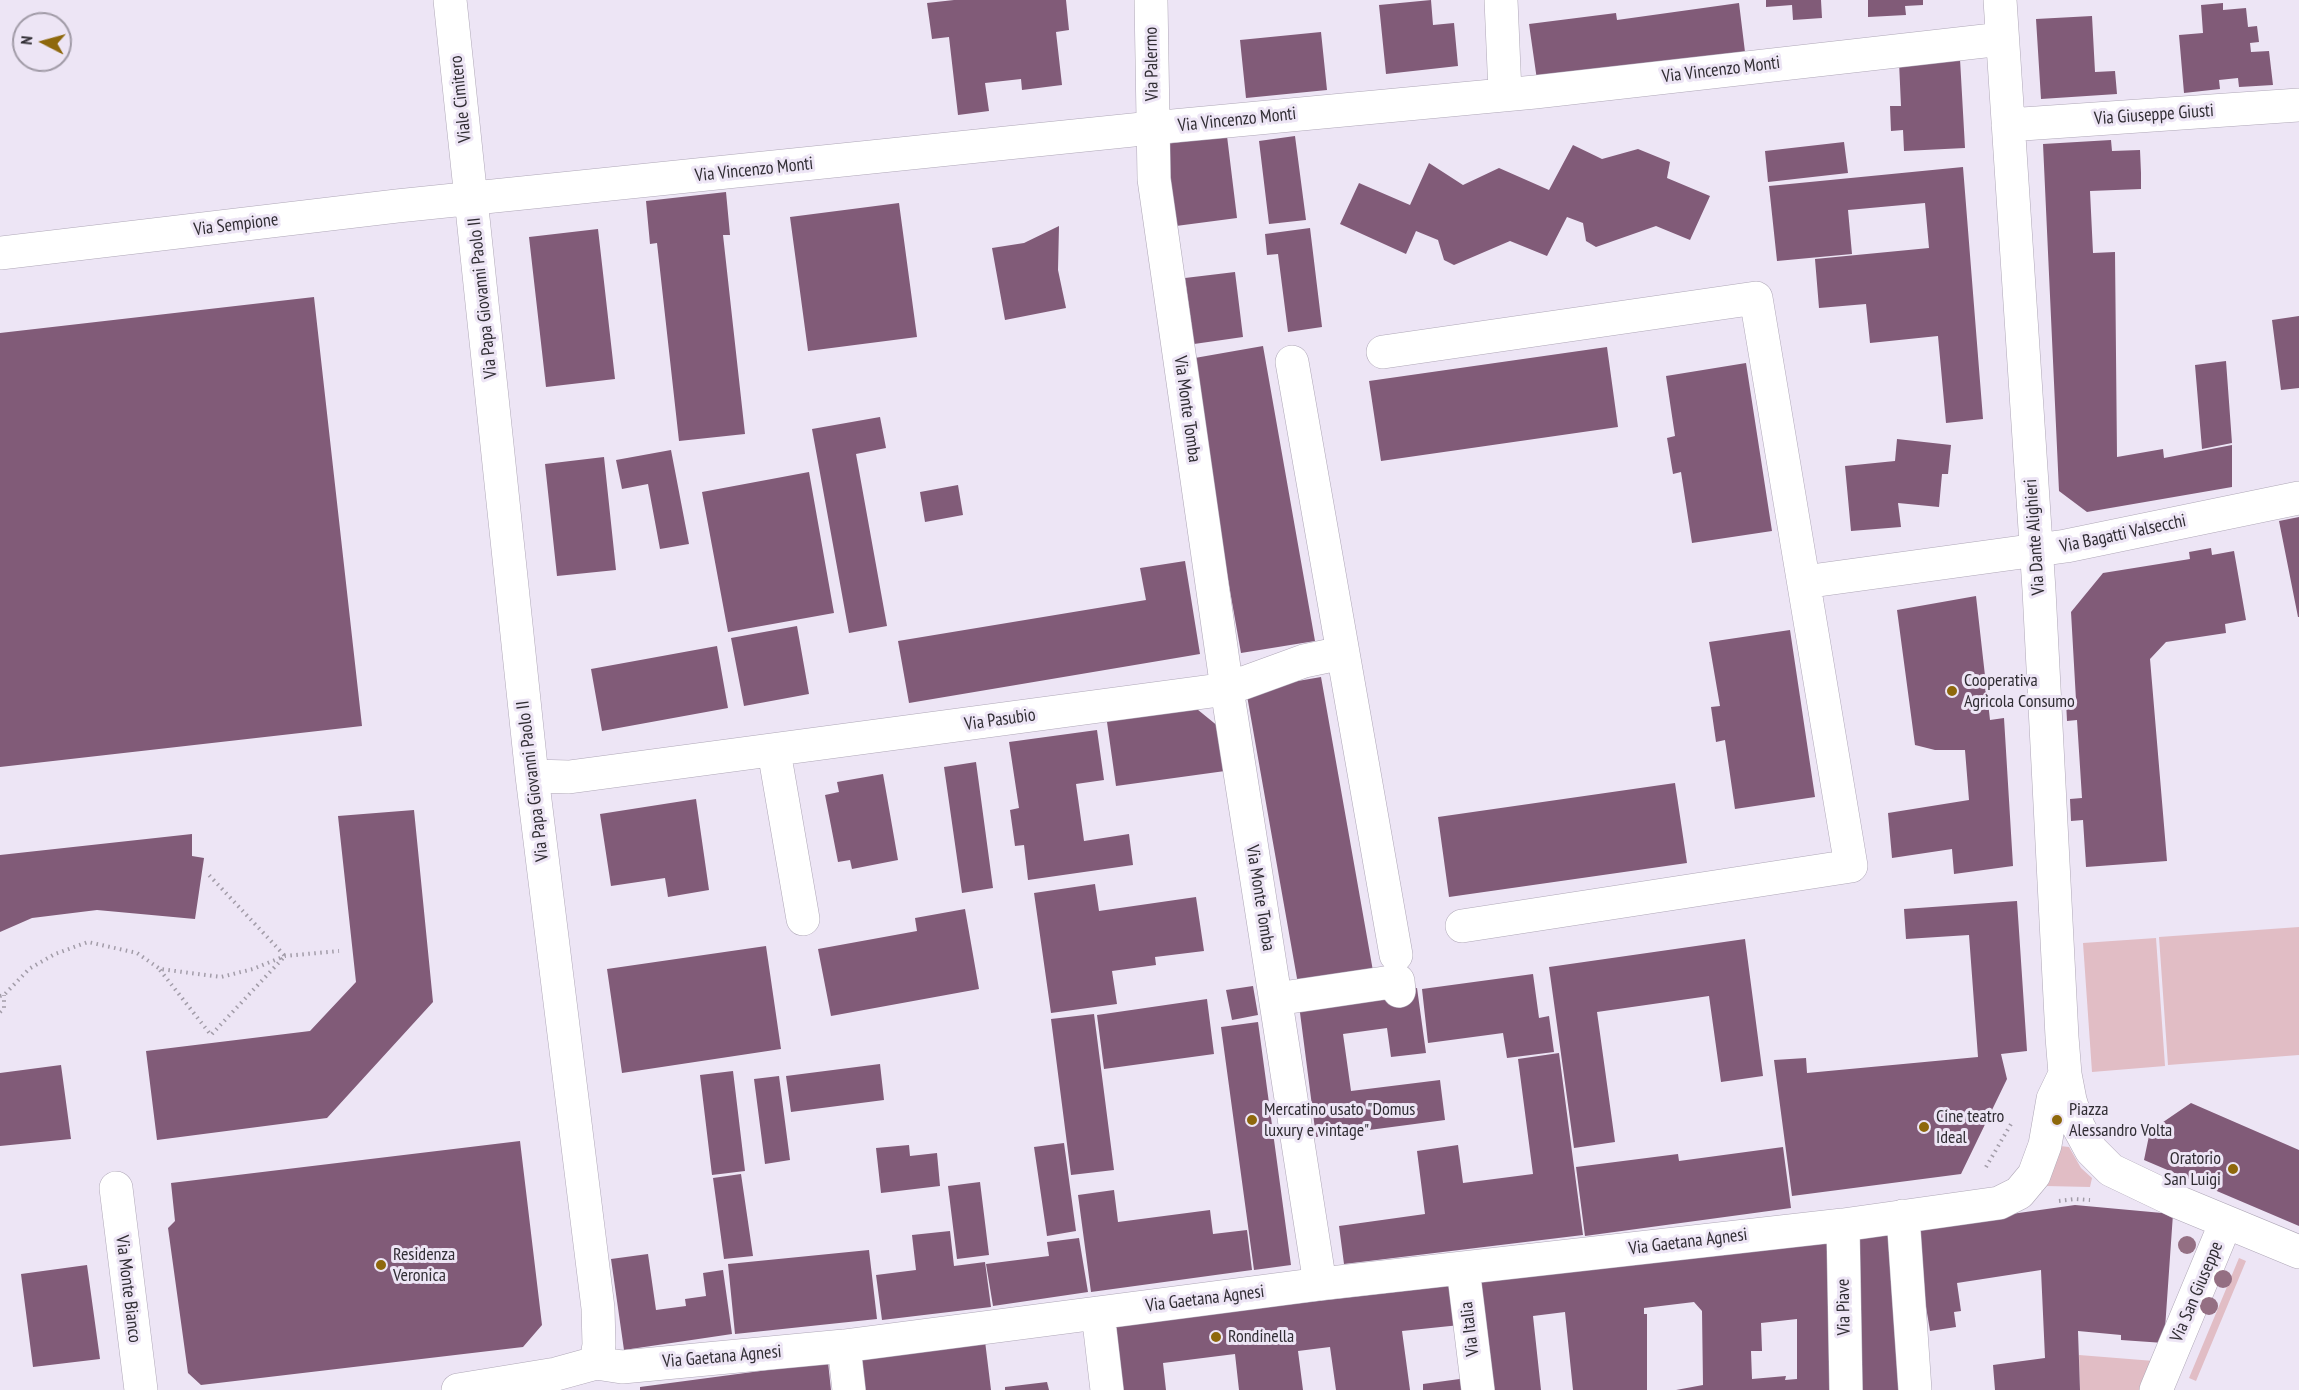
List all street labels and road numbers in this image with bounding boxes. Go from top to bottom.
street label: Via Palermo [1141,27,1163,101]
street label: Via Vincenzo Monti [1661,52,1781,88]
street label: Viale Cimitero [446,54,476,144]
street label: Via Giuseppe Giusti [2094,100,2214,130]
street label: Via Vincenzo Monti [1177,103,1297,137]
street label: Via Vincenzo Monti [694,153,814,187]
street label: Via Sempione [193,209,279,241]
street label: Via Papa Giovanni Paolo II [464,216,502,380]
street label: Via Monte Tomba [1169,354,1205,464]
street label: Via Dante Alighieri [2020,478,2050,596]
street label: Via Bagatti Valsecchi [2058,510,2188,558]
street label: Via Papa Giovanni Paolo II [512,699,554,863]
street label: Via Pasubio [963,704,1037,736]
street label: Via Monte Tomba [1241,843,1279,953]
street label: Via Gaetana Agnesi [1628,1224,1748,1260]
street label: Via Monte Bianco [111,1234,145,1344]
street label: Via San Giuseppe [2166,1239,2228,1345]
street label: Via Piave [1833,1278,1855,1336]
street label: Via Gaetana Agnesi [1145,1281,1265,1317]
street label: Via Italia [1456,1300,1484,1358]
street label: Via Gaetana Agnesi [662,1341,782,1373]

